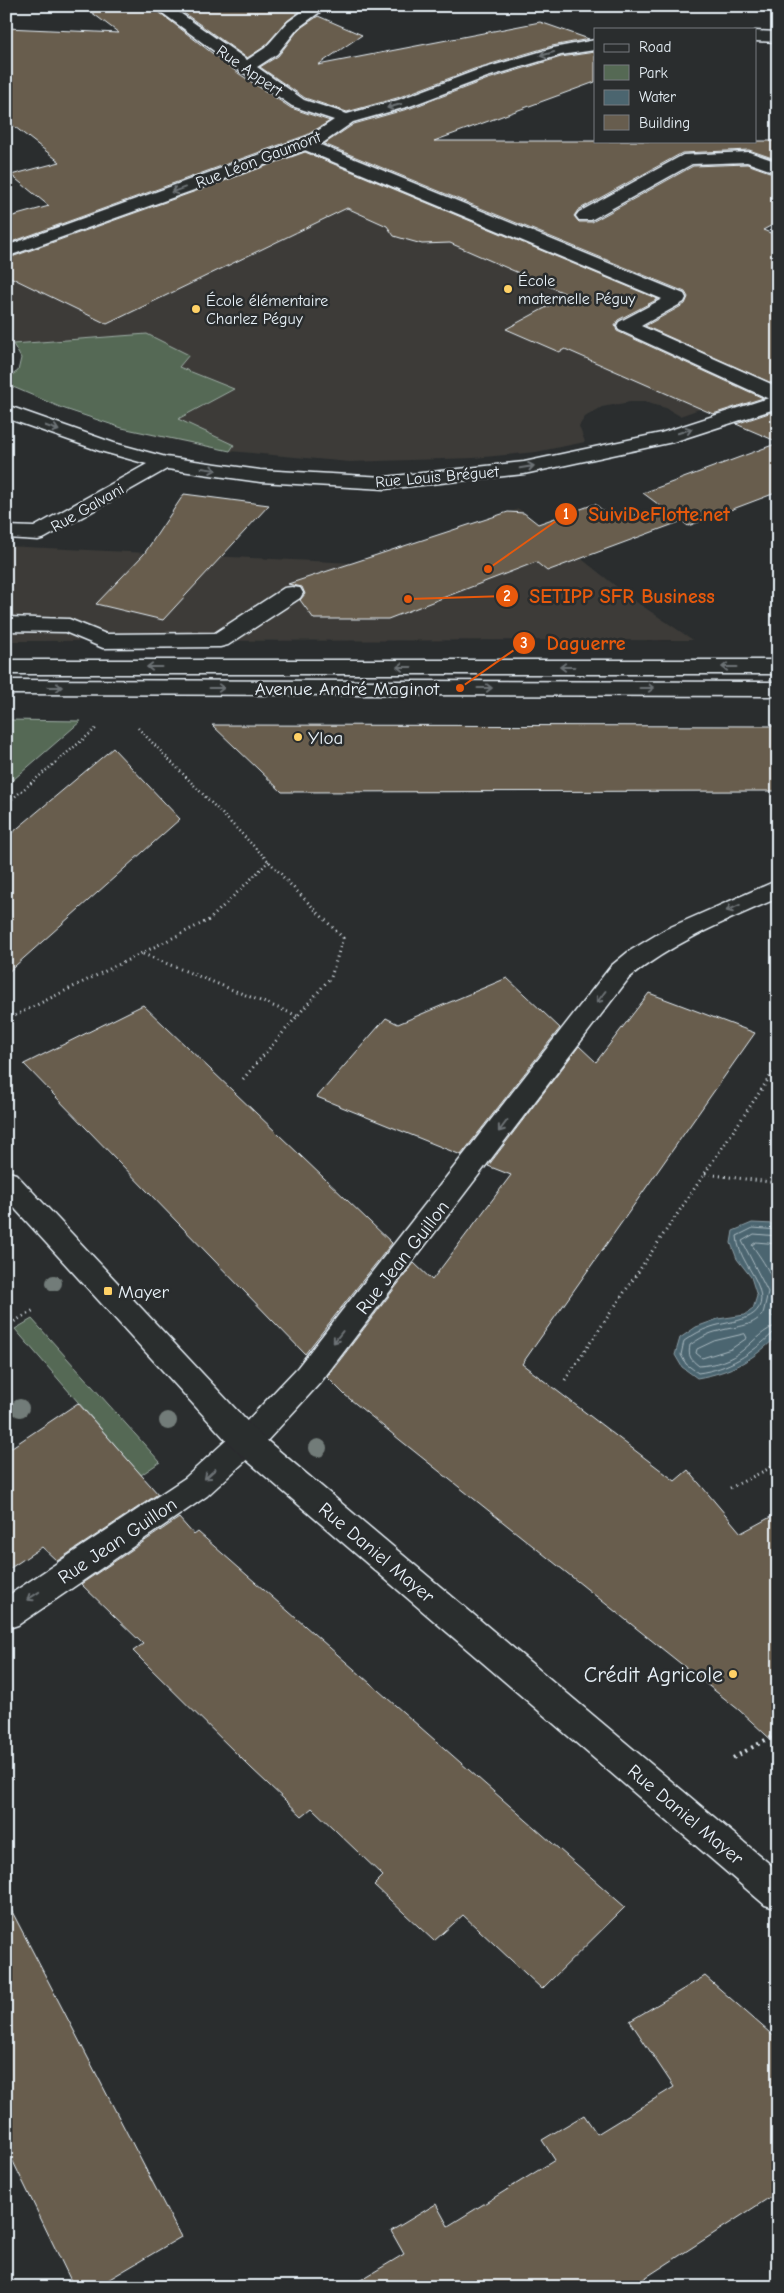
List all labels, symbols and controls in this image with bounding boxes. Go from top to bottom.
legend [594,28,756,142]
text: Road [639,38,671,56]
street label: Rue Appert [213,42,286,100]
one-way arrow [540,50,556,60]
text: Park [639,64,668,82]
text: Water [639,88,676,106]
one-way arrow [386,102,402,111]
text: Building [639,114,690,132]
street label: Rue Léon Gaumont [193,128,324,192]
one-way arrow [171,186,186,195]
place label: École maternelle Péguy [518,271,636,308]
marker: École maternelle Péguy [502,283,514,295]
place label: École élémentaire Charlez Péguy [206,291,328,328]
marker: École élémentaire Charlez Péguy [190,303,202,315]
one-way arrow [44,424,59,433]
one-way arrow [677,426,693,435]
one-way arrow [519,462,535,471]
street label: Rue Louis Bréguet [374,463,500,491]
one-way arrow [200,465,216,475]
street label: Rue Galvani [48,480,127,536]
callout: SuiviDeFlotte.net [553,496,740,531]
text: SuiviDeFlotte.net [588,503,730,526]
text: 1 [563,505,569,523]
callout: SETIPP SFR Business [495,578,725,613]
text: SETIPP SFR Business [529,585,715,608]
text: 2 [503,587,511,605]
callout: Daguerre [512,625,636,660]
text: Daguerre [546,632,626,655]
text: 3 [520,634,528,652]
one-way arrow [146,662,162,672]
one-way arrow [396,662,412,672]
one-way arrow [559,662,575,672]
one-way arrow [721,662,738,672]
street label: Avenue André Maginot [255,678,440,700]
one-way arrow [46,682,63,692]
one-way arrow [209,683,225,693]
one-way arrow [476,683,493,693]
one-way arrow [639,683,655,693]
place label: Yloa [308,727,343,749]
marker: Yloa [292,731,304,743]
one-way arrow [726,903,741,913]
one-way arrow [596,990,606,1004]
one-way arrow [497,1119,508,1132]
street label: Rue Jean Guillon [352,1196,454,1319]
place label: Mayer [118,1281,169,1303]
marker: Mayer [102,1285,114,1297]
one-way arrow [333,1331,344,1344]
one-way arrow [204,1469,217,1480]
street label: Rue Jean Guillon [54,1493,181,1589]
street label: Rue Daniel Mayer [314,1498,439,1608]
one-way arrow [27,1591,41,1601]
place label: Crédit Agricole [584,1662,723,1688]
marker: Crédit Agricole [727,1668,739,1680]
street label: Rue Daniel Mayer [623,1760,748,1870]

